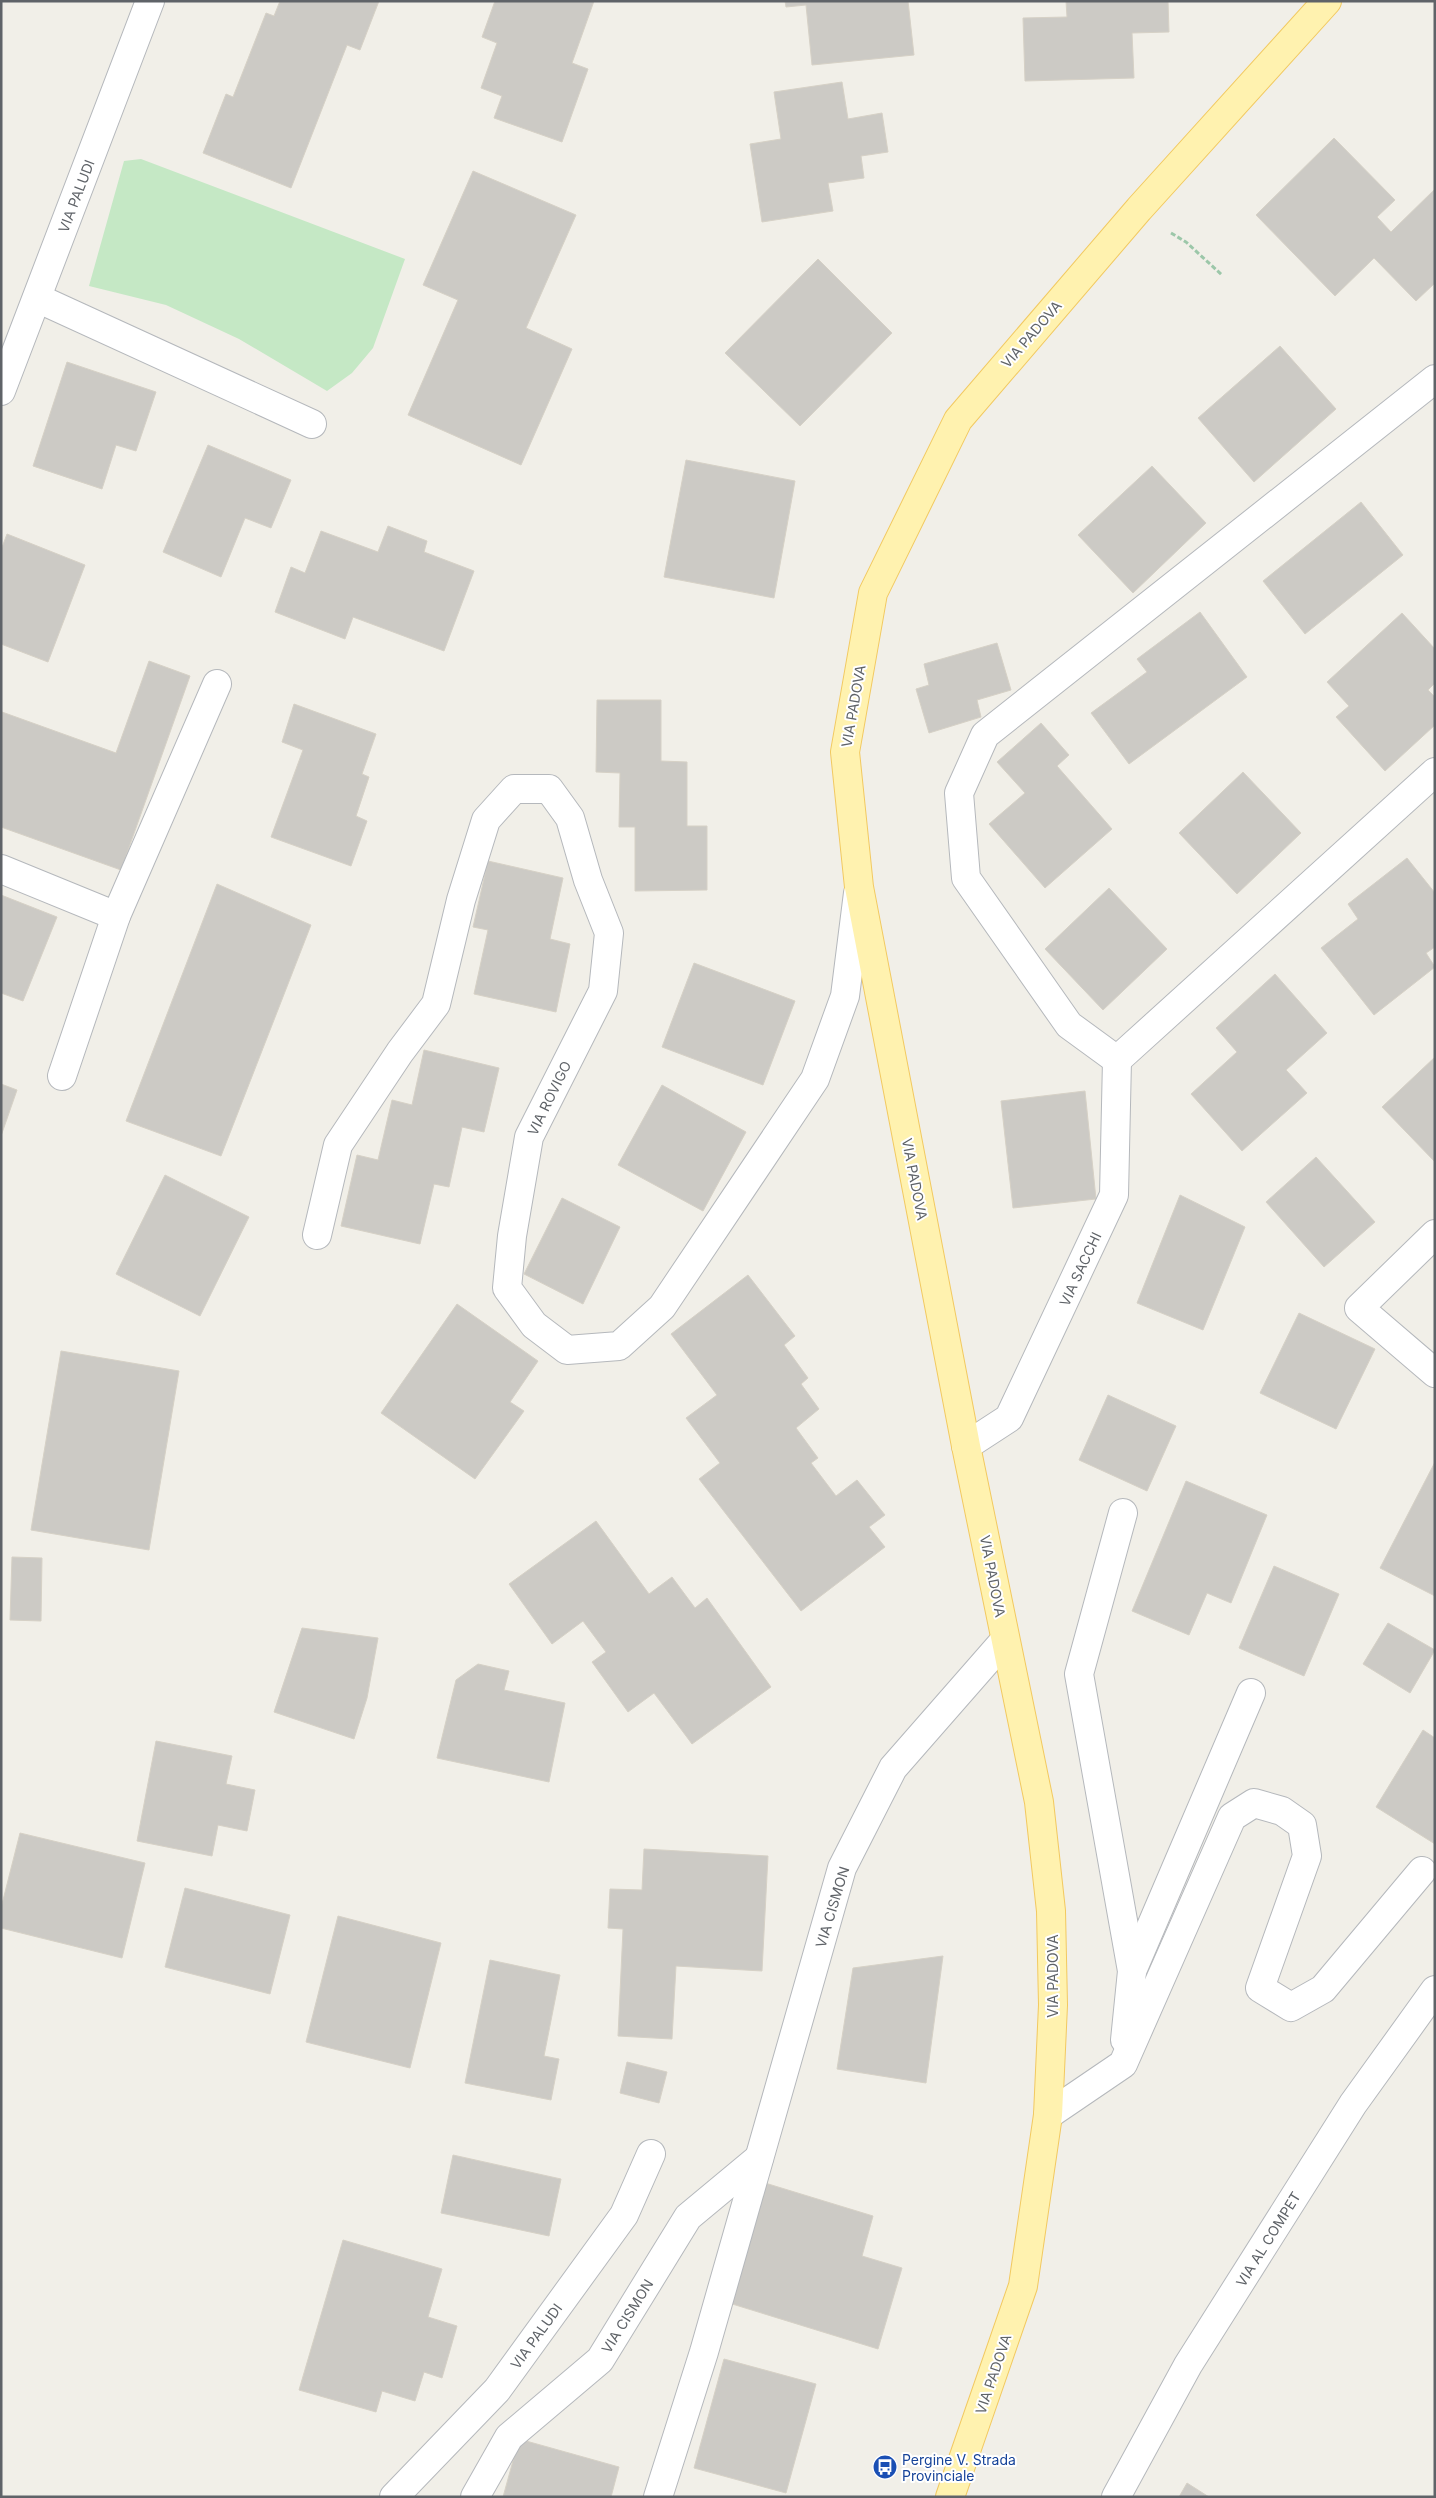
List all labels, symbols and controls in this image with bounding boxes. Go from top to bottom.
street label: VIA PALUDI [54,157,98,235]
street label: VIA PADOVA [997,297,1065,371]
street label: VIA PADOVA [837,663,869,748]
street label: VIA ROVIGO [524,1058,574,1138]
street label: VIA PADOVA [899,1136,931,1222]
street label: VIA SACCHI [1055,1229,1105,1309]
street label: VIA PADOVA [977,1533,1009,1619]
street label: VIA CISMON [812,1864,852,1950]
street label: VIA PADOVA [1044,1934,1061,2018]
street label: VIA AL COMPET [1232,2188,1304,2290]
street label: VIA CISMON [598,2276,656,2356]
street label: VIA PALUDI [507,2300,565,2372]
street label: VIA PADOVA [971,2332,1015,2416]
place label: Pergine V. Strada Provinciale [902,2451,1016,2484]
bus stop icon: Pergine V. Strada Provinciale [872,2454,898,2480]

